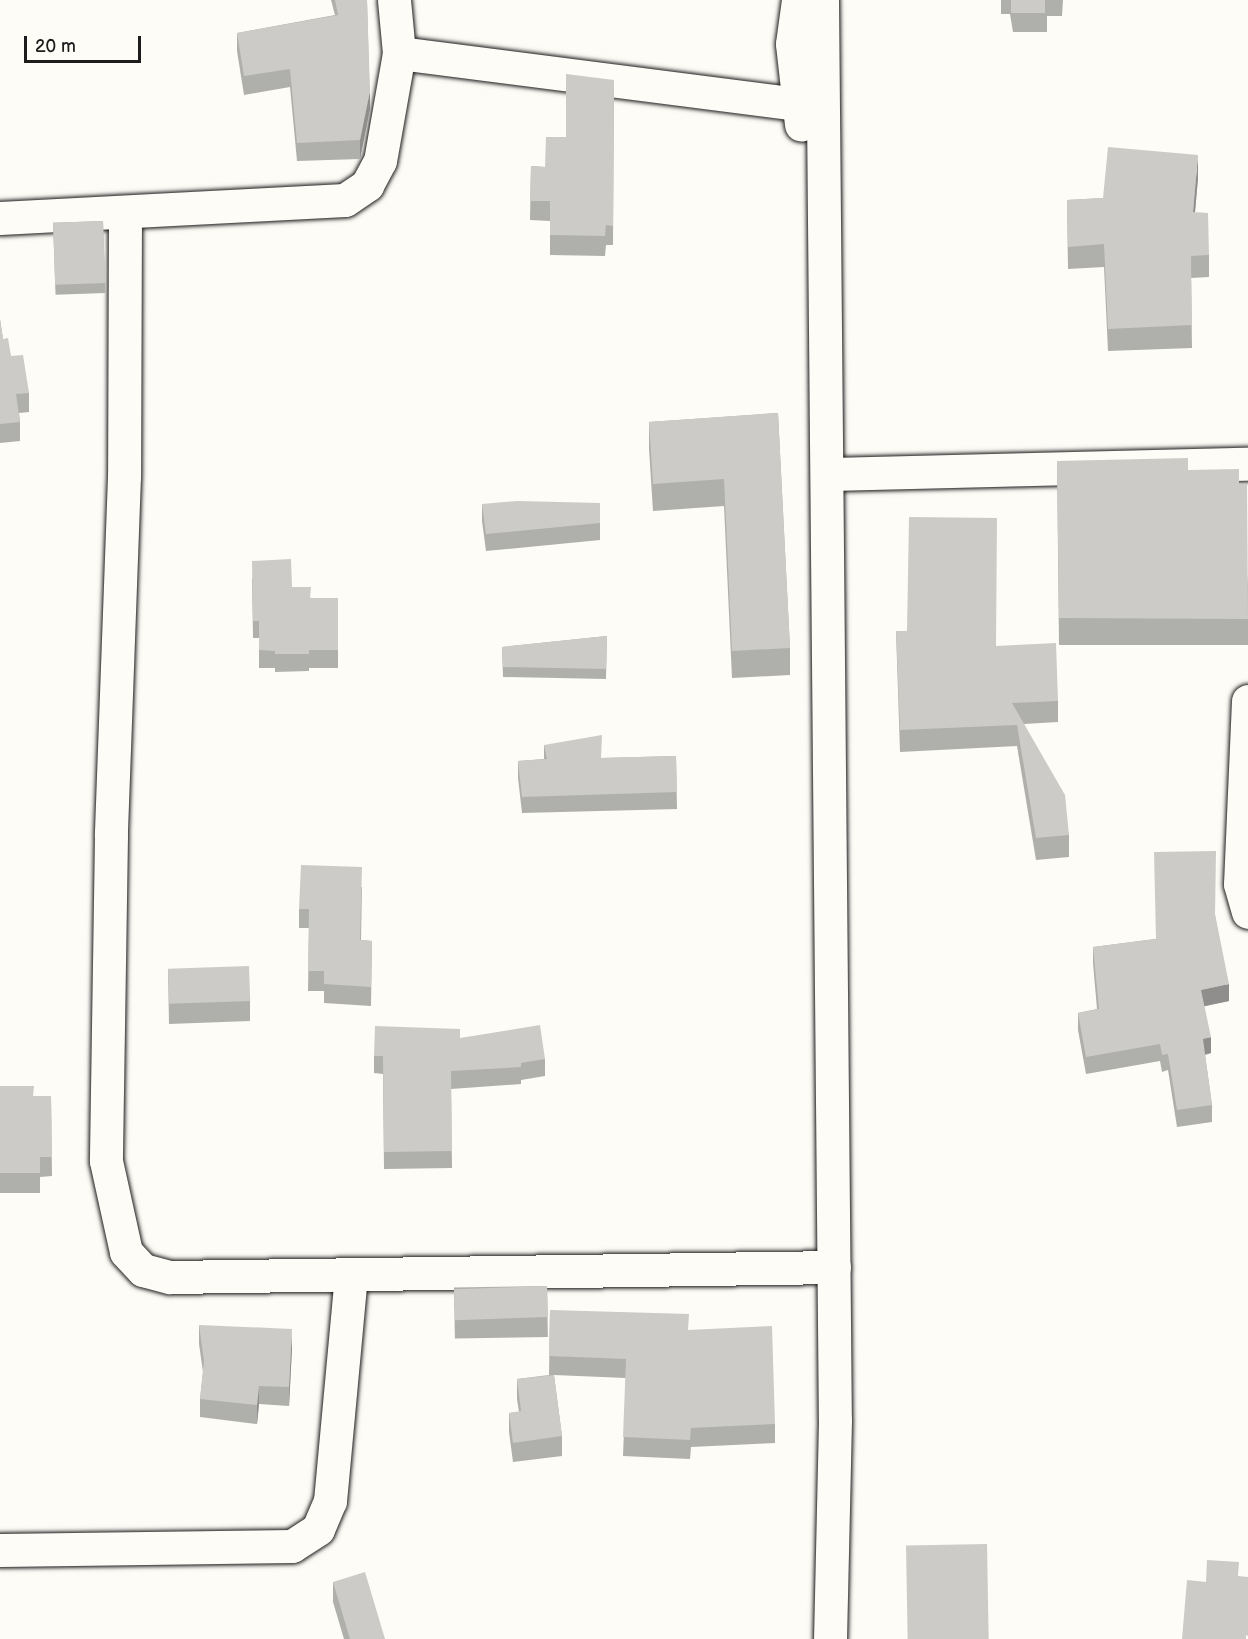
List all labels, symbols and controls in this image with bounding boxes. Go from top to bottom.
scale bar [27,24,144,62]
text: 20 m [35,36,76,57]

